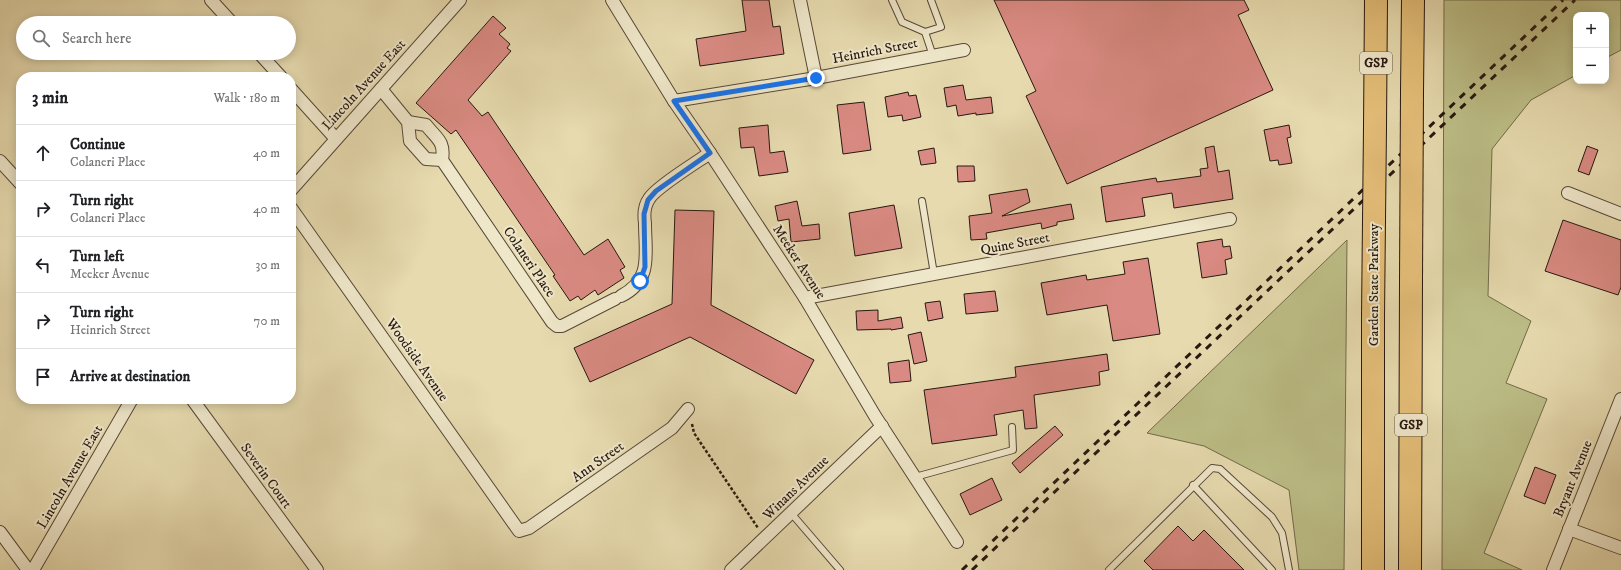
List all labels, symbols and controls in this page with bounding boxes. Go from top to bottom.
map controls [1573,12,1609,84]
button: + [1573,12,1609,48]
search box [16,16,296,60]
icon: search [30,27,52,49]
text: Search here [62,29,131,48]
street label: Heinrich Street [831,34,920,68]
street label: Lincoln Avenue East [318,35,410,134]
button: − [1573,48,1609,84]
road number: GSP [1360,52,1392,74]
route end [807,69,825,87]
text: 3 min [32,87,68,109]
text: Walk · 180 m [213,90,280,106]
text: Continue [70,135,125,154]
icon: ahead [32,142,54,164]
text: 40 m [253,145,280,161]
text: Colaneri Place [70,154,145,170]
text: Turn right [70,191,133,210]
icon: right [32,198,54,220]
text: 40 m [253,201,280,217]
text: Colaneri Place [70,210,145,226]
street label: Meeker Avenue [768,221,830,303]
street label: Colaneri Place [499,223,559,301]
street label: Garden State Parkway [1365,223,1383,346]
street label: Quine Street [979,228,1052,260]
text: Turn left [70,247,124,266]
icon: left [32,254,54,276]
text: 30 m [256,257,280,273]
text: Meeker Avenue [70,266,149,282]
route start [631,272,649,290]
text: Turn right [70,303,133,322]
icon: right [32,310,54,332]
text: 70 m [254,313,280,329]
street label: Woodside Avenue [381,314,452,405]
text: Heinrich Street [70,322,150,338]
icon: arrive [32,366,54,388]
text: Arrive at destination [70,367,190,386]
road number: GSP [1395,414,1427,436]
street label: Lincoln Avenue East [33,422,107,532]
street label: Ann Street [568,437,628,486]
street label: Bryant Avenue [1549,438,1597,520]
street label: Severin Court [236,440,296,513]
street label: Winans Avenue [758,452,833,525]

